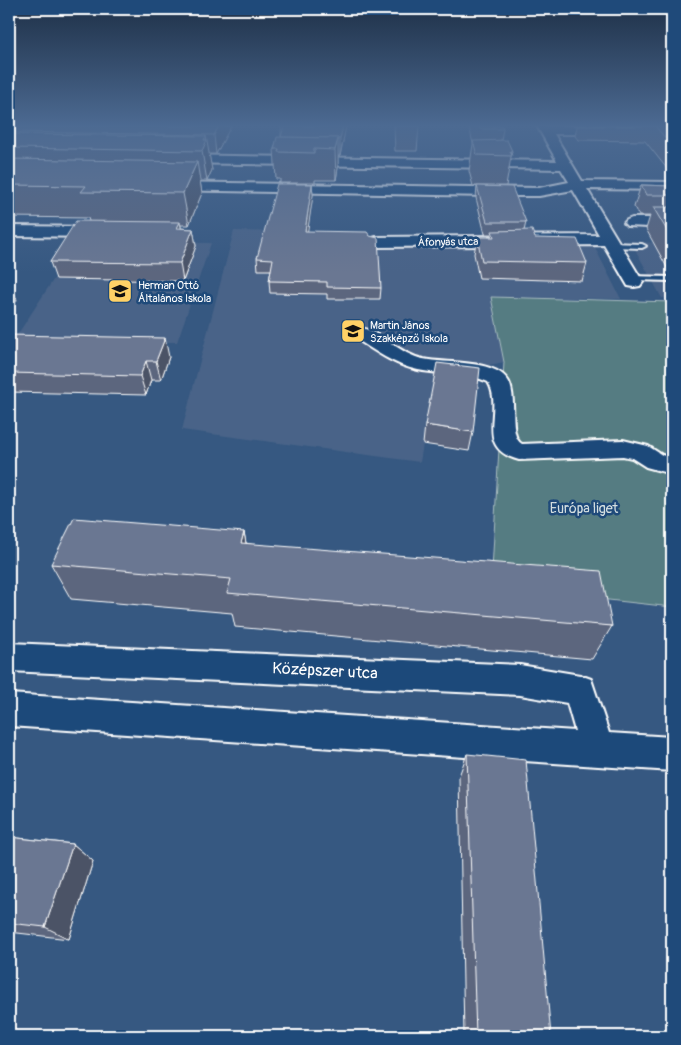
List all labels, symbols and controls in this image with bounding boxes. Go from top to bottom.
street label: Áfonyás utca [417,235,479,249]
school or university icon: Herman Ottó Általános Iskola [107,278,133,304]
place label: Herman Ottó Általános Iskola [138,279,211,305]
school or university icon: Martin János Szakképző Iskola [340,318,366,344]
place label: Martin János Szakképző Iskola [370,319,448,345]
park label: Európa liget [550,500,619,517]
street label: Középszer utca [272,658,378,684]

